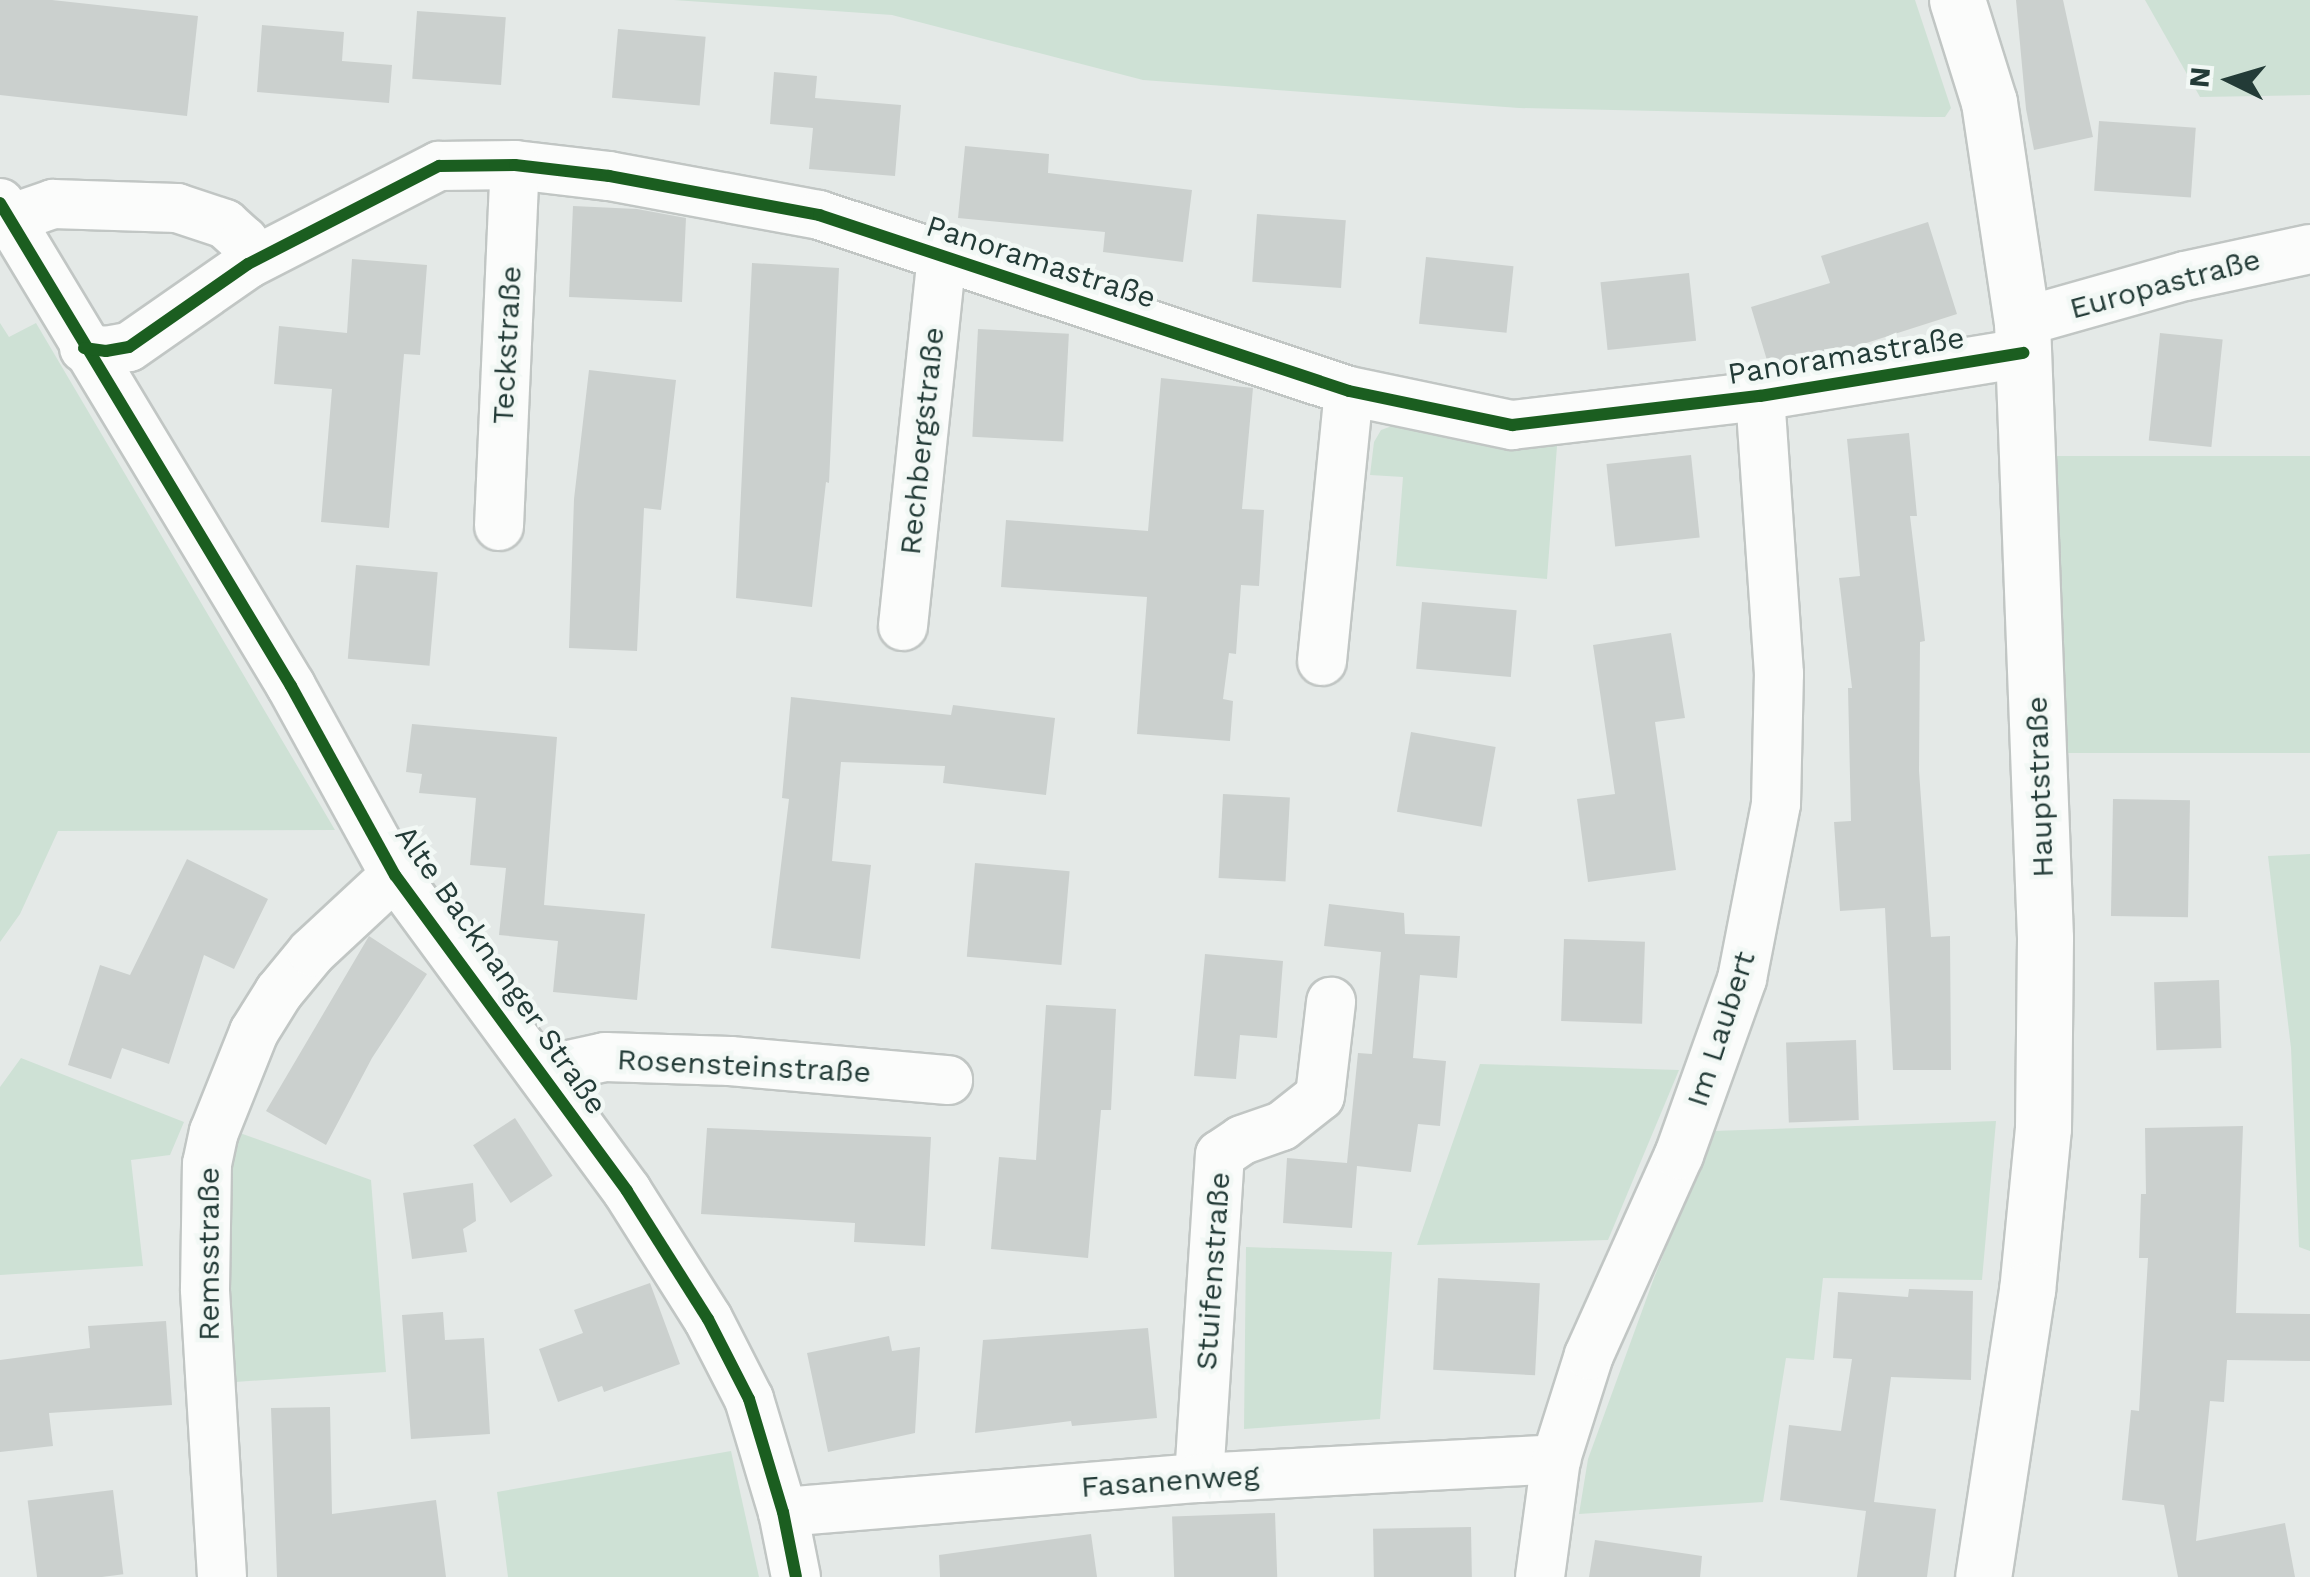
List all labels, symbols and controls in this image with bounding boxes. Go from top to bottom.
north arrow [2180,30,2280,130]
text: N [2182,66,2217,89]
street label: Panoramastraße [922,208,1160,316]
street label: Europastraße [2066,241,2264,327]
street label: Teckstraße [485,265,529,425]
street label: Panoramastraße [1725,320,1967,392]
street label: Rechbergstraße [892,325,952,557]
street label: Hauptstraße [2019,696,2061,878]
street label: Alte Backnanger Straße [387,818,615,1122]
street label: Im Laubert [1679,947,1763,1111]
street label: Rosensteinstraße [616,1041,872,1091]
street label: Remsstraße [191,1167,227,1341]
street label: Stuifenstraße [1188,1171,1238,1371]
street label: Fasanenweg [1080,1457,1260,1505]

